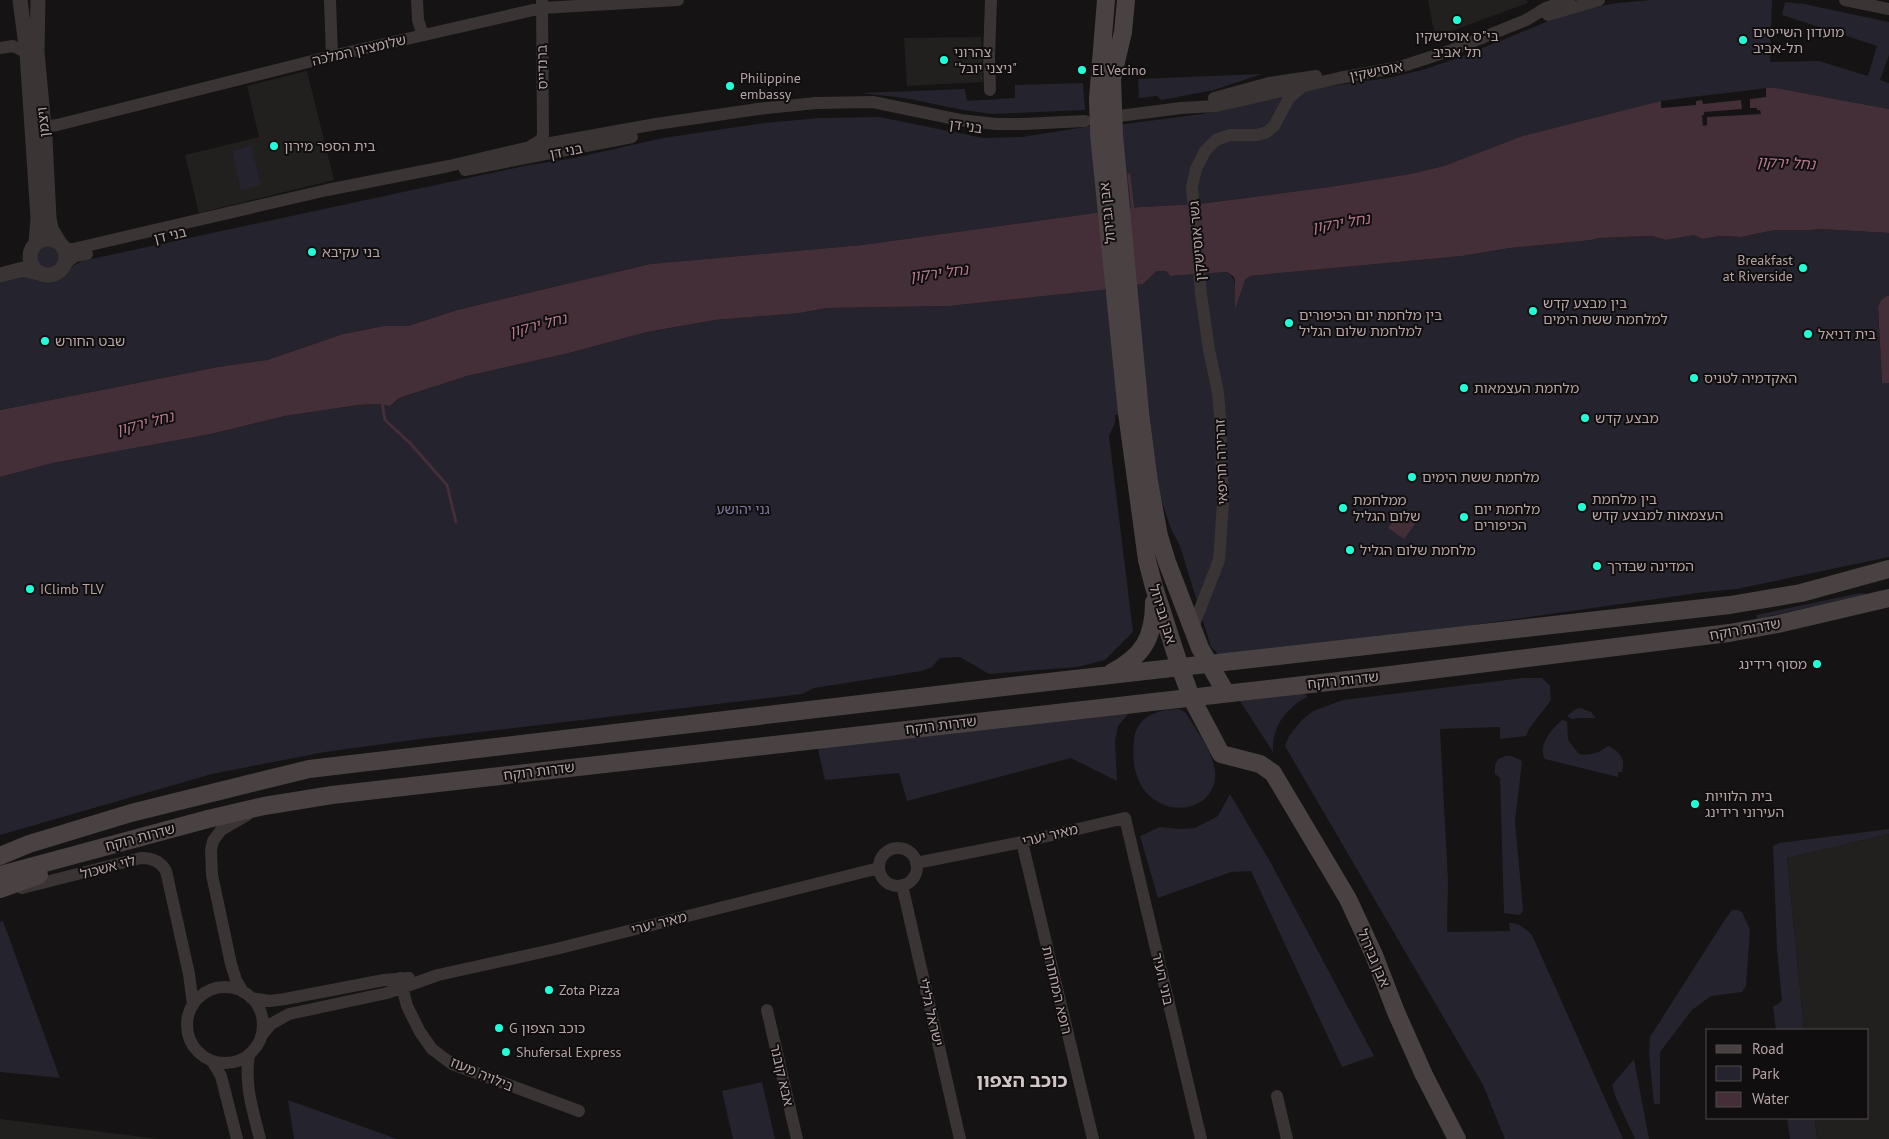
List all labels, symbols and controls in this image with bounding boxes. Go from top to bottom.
marker: בי"ס אוסישקין תל אביב [1451,14,1463,26]
place label: מועדון השייטים תל-אביב [1753,23,1844,57]
place label: בי"ס אוסישקין תל אביב [1415,27,1499,61]
street label: שלומציון המלכה [310,30,408,70]
marker: מועדון השייטים תל-אביב [1737,34,1749,46]
place label: צהרוני "ניצני יובל" [954,43,1017,77]
street label: ברנדייס [533,44,551,90]
marker: צהרוני "ניצני יובל" [938,54,950,66]
street label: אוסישקין [1348,57,1404,85]
place label: El Vecino [1092,61,1146,79]
marker: El Vecino [1076,64,1088,76]
place label: Philippine embassy [740,69,801,103]
marker: Philippine embassy [724,80,736,92]
street label: ויצמן [32,106,54,138]
street label: בני דן [948,115,984,137]
place label: בית הספר מירון [284,137,376,155]
street label: בני דן [548,139,584,163]
marker: בית הספר מירון [268,140,280,152]
water label: נחל ירקון [1756,151,1817,174]
street label: אבן גבירול [1095,181,1119,244]
street label: גשר אוסישקין [1185,200,1209,282]
water label: נחל ירקון [1311,208,1372,236]
street label: בני דן [152,222,188,248]
place label: בני עקיבא [322,243,380,261]
marker: בני עקיבא [306,246,318,258]
place label: Breakfast at Riverside [1723,251,1793,285]
water label: נחל ירקון [909,259,970,285]
marker: Breakfast at Riverside [1797,262,1809,274]
place label: בין מבצע קדש למלחמת ששת הימים [1543,294,1668,328]
marker: בין מבצע קדש למלחמת ששת הימים [1527,305,1539,317]
place label: בין מלחמת יום הכיפורים למלחמת שלום הגליל [1299,306,1442,340]
water label: נחל ירקון [507,308,570,341]
marker: בין מלחמת יום הכיפורים למלחמת שלום הגליל [1283,317,1295,329]
place label: בית דניאל [1818,325,1876,343]
marker: בית דניאל [1802,328,1814,340]
place label: שבט החורש [55,332,125,350]
marker: שבט החורש [39,335,51,347]
place label: האקדמיה לטניס [1704,369,1797,387]
marker: האקדמיה לטניס [1688,372,1700,384]
place label: מלחמת העצמאות [1474,379,1579,397]
marker: מלחמת העצמאות [1458,382,1470,394]
water label: נחל ירקון [114,406,177,439]
place label: מבצע קדש [1595,409,1659,427]
marker: מבצע קדש [1579,412,1591,424]
street label: זהרירה חריפאי [1210,418,1231,505]
place label: מלחמת ששת הימים [1422,468,1539,486]
marker: מלחמת ששת הימים [1406,471,1418,483]
place label: בין מלחמת העצמאות למבצע קדש [1592,490,1723,524]
place label: ממלחמת שלום הגליל [1353,491,1420,525]
park label: גני יהושע [716,500,770,518]
place label: מלחמת יום הכיפורים [1474,500,1540,534]
marker: בין מלחמת העצמאות למבצע קדש [1576,501,1588,513]
marker: ממלחמת שלום הגליל [1337,502,1349,514]
marker: מלחמת יום הכיפורים [1458,511,1470,523]
place label: מלחמת שלום הגליל [1360,541,1476,559]
marker: מלחמת שלום הגליל [1344,544,1356,556]
place label: המדינה שבדרך [1607,557,1694,575]
marker: המדינה שבדרך [1591,560,1603,572]
place label: IClimb TLV [40,580,104,598]
street label: אבן גבירול [1145,582,1181,646]
marker: IClimb TLV [24,583,36,595]
street label: שדרות רוקח [1708,614,1782,644]
place label: מסוף רידינג [1739,655,1807,673]
marker: מסוף רידינג [1811,658,1823,670]
street label: שדרות רוקח [1306,667,1380,693]
street label: שדרות רוקח [904,712,978,738]
street label: שדרות רוקח [502,758,576,784]
place label: בית הלוויות העירוני רידינג [1705,787,1784,821]
marker: בית הלוויות העירוני רידינג [1689,798,1701,810]
street label: שדרות רוקח [103,819,177,855]
street label: מאיר יערי [1020,820,1080,850]
street label: לוי אשכול [78,851,138,883]
street label: מאיר יערי [629,907,689,939]
street label: אבן גבירול [1354,926,1394,990]
street label: רופא המחתרות [1038,944,1076,1036]
street label: בוני העיר [1148,951,1178,1007]
street label: ישראל גלילי [914,976,948,1048]
place label: Zota Pizza [559,981,620,999]
marker: Zota Pizza [543,984,555,996]
place label: G כוכב הצפון [509,1019,585,1037]
marker: G כוכב הצפון [493,1022,505,1034]
legend [1706,1029,1869,1119]
text: Road [1752,1039,1784,1058]
street label: אבא קובנר [766,1042,798,1108]
place label: Shufersal Express [516,1043,622,1061]
marker: Shufersal Express [500,1046,512,1058]
street label: בילויה מעוז [448,1053,516,1095]
text: Park [1752,1064,1780,1083]
district label: כוכב הצפון [976,1068,1068,1092]
text: Water [1752,1089,1789,1108]

